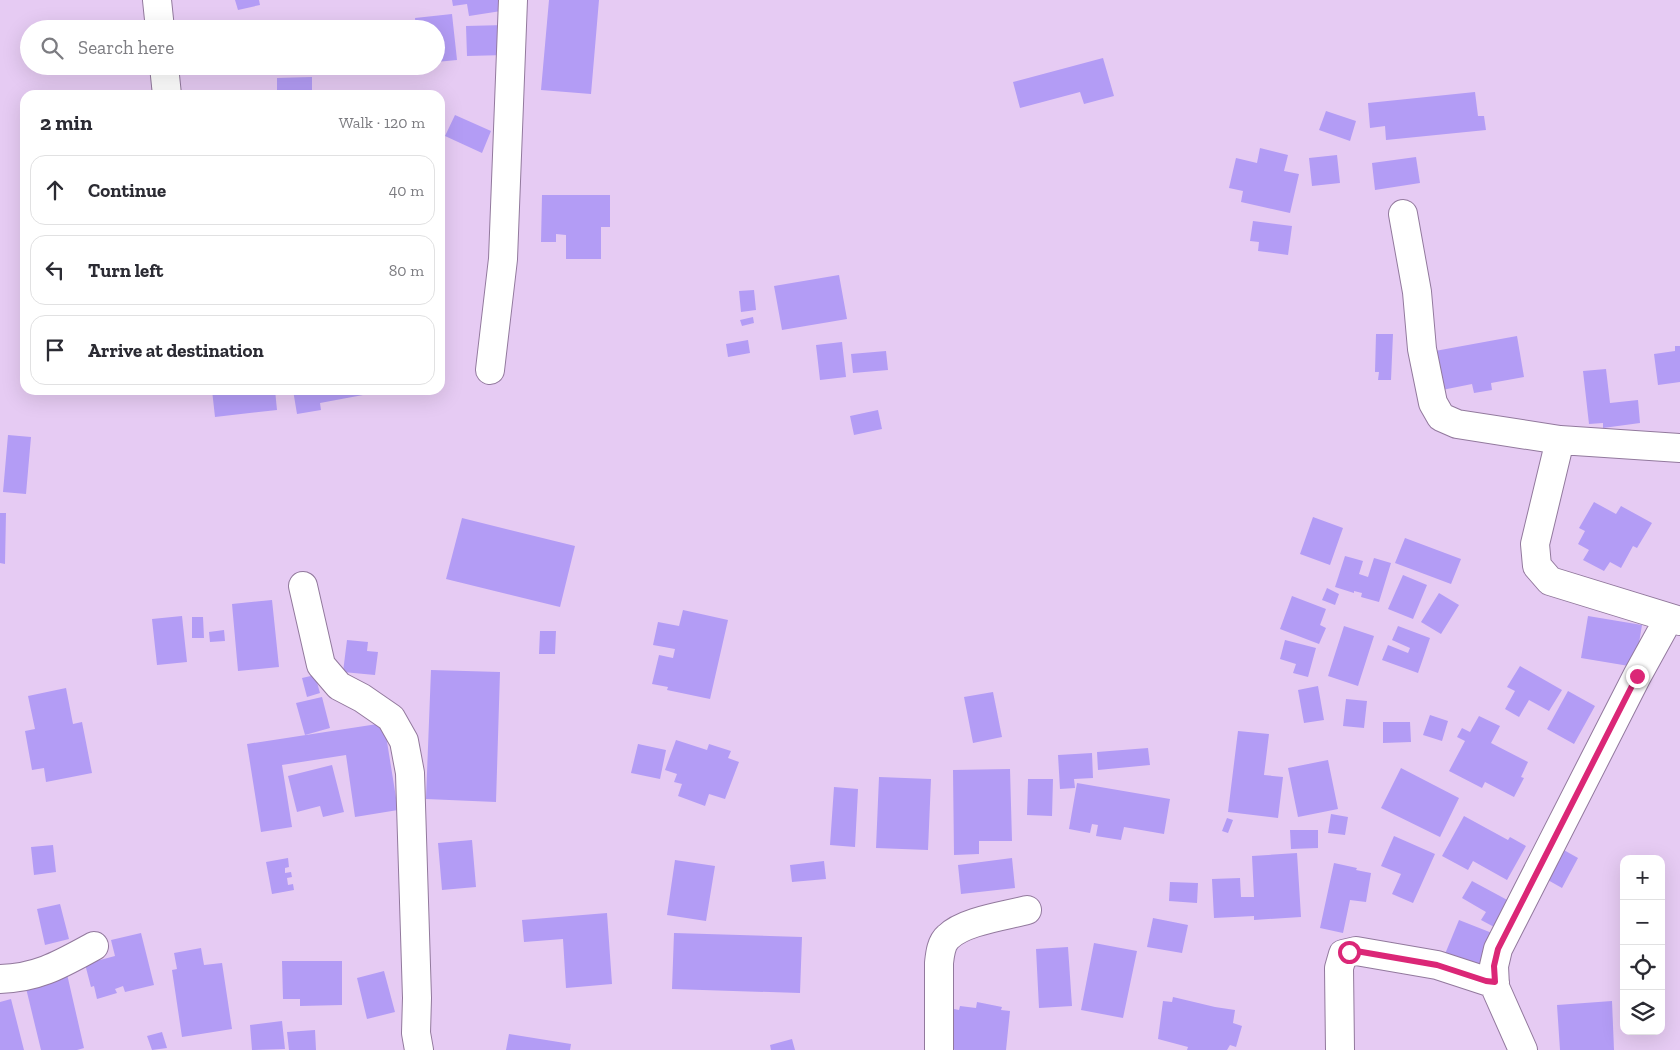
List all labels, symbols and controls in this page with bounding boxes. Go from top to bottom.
search box [20,20,445,75]
icon: search [38,34,66,62]
text: Search here [78,36,174,59]
text: 2 min [40,110,92,135]
text: Walk · 120 m [339,113,425,132]
icon: ahead [41,176,69,204]
text: Continue [88,179,166,202]
text: 40 m [389,181,424,200]
icon: left [41,256,69,284]
text: Turn left [88,259,163,282]
text: 80 m [389,261,424,280]
icon: arrive [41,336,69,364]
text: Arrive at destination [88,339,264,362]
route end [1626,665,1649,688]
map controls [1620,855,1665,1035]
button: + [1620,855,1665,900]
button: − [1620,900,1665,945]
route start [1338,941,1361,964]
button: locate [1620,945,1665,990]
button: layers [1620,990,1665,1035]

